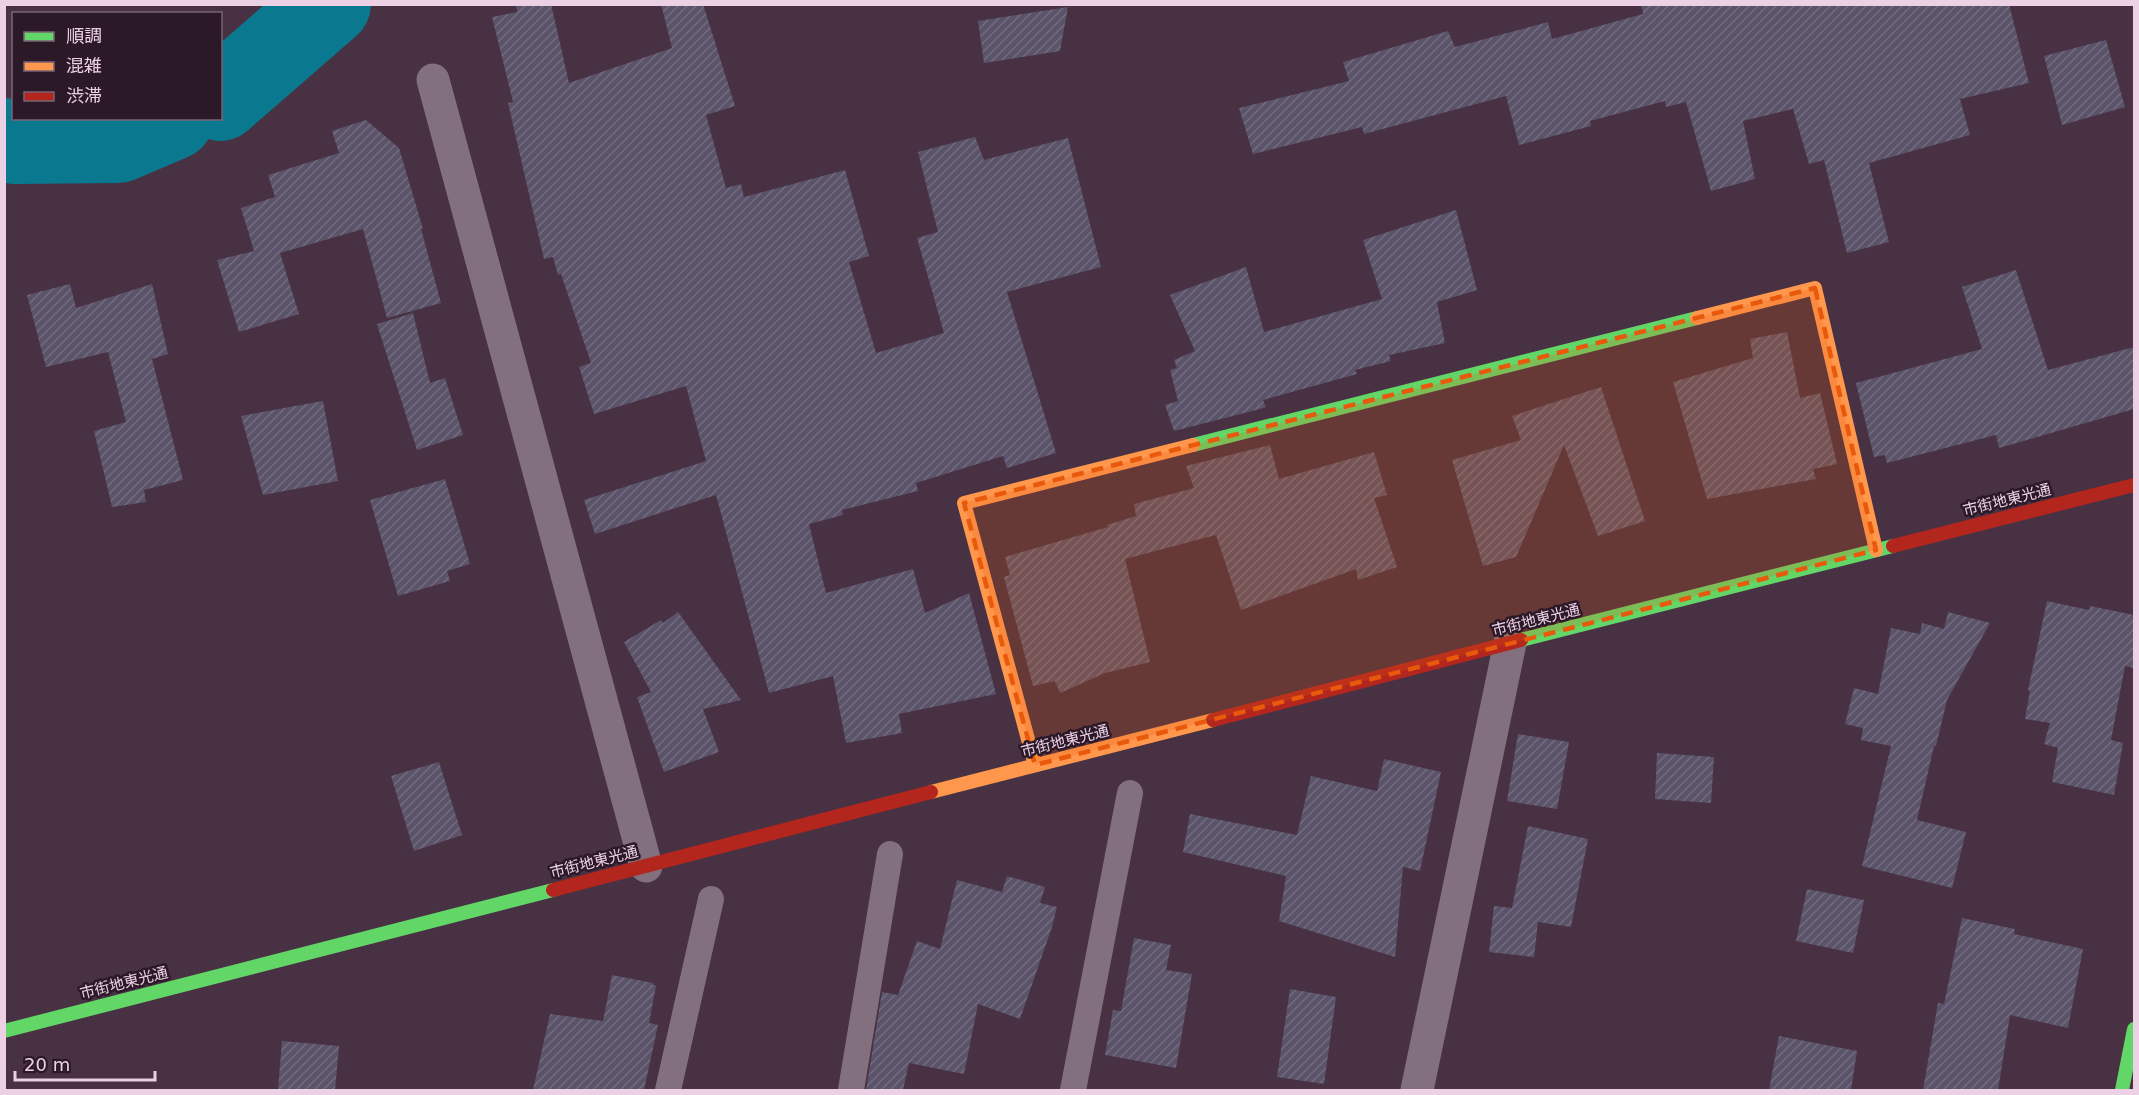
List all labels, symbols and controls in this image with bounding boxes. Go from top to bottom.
legend [12,12,222,120]
text: 順調 [66,25,102,46]
text: 混雑 [66,55,102,76]
text: 渋滞 [66,85,102,106]
street label: 市街地東光通 [1961,480,2053,520]
street label: 市街地東光通 [1490,600,1582,640]
street label: 市街地東光通 [1019,721,1111,761]
street label: 市街地東光通 [548,842,640,882]
street label: 市街地東光通 [78,963,170,1003]
scale bar [15,1044,154,1082]
text: 20 m [24,1054,70,1075]

